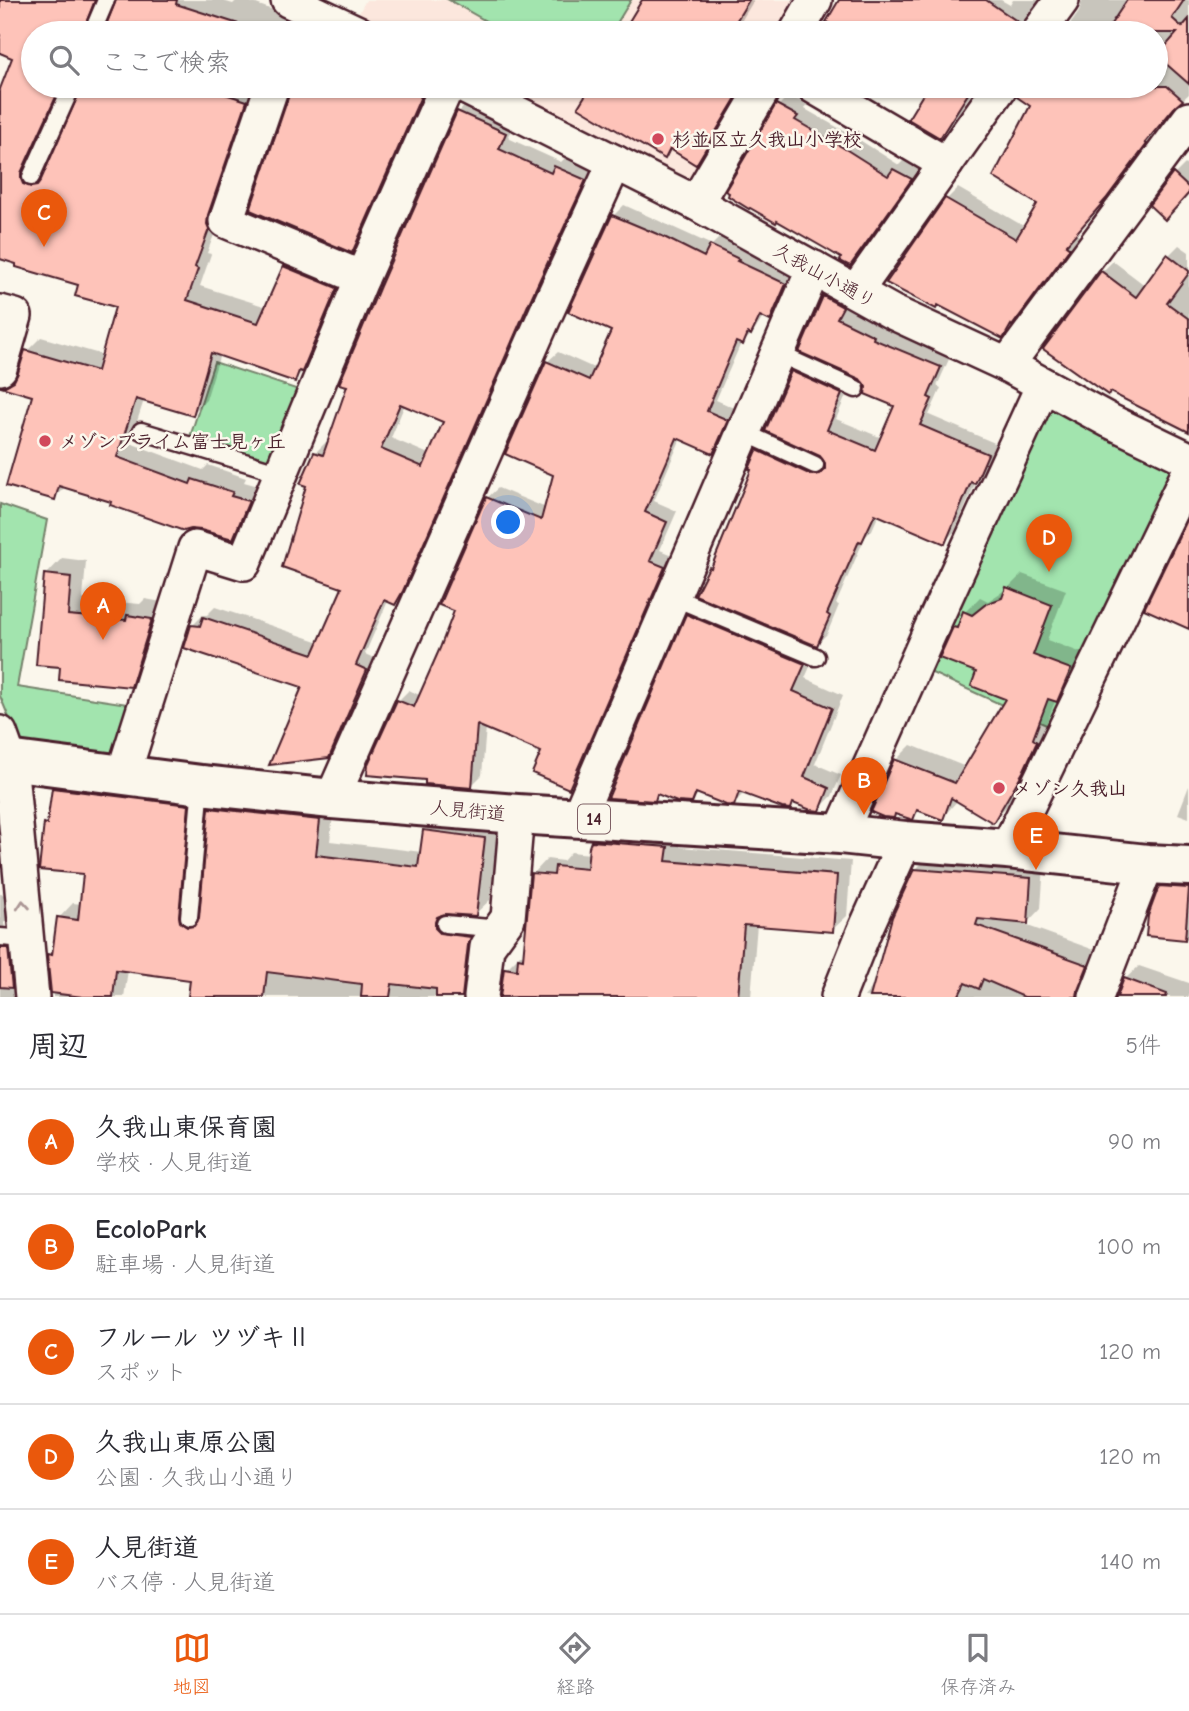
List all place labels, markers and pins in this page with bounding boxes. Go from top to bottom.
place label: 杉並区立久我山小学校 [672,129,862,151]
marker: 杉並区立久我山小学校 [650,131,666,147]
pin: C [21,189,67,247]
place label: メゾンプライム富士見ヶ丘 [59,431,286,453]
marker: メゾンプライム富士見ヶ丘 [37,433,53,449]
pin: D [1026,514,1072,572]
pin: A [80,582,126,640]
pin: B [841,757,887,815]
place label: メゾン久我山 [1013,778,1127,800]
marker: メゾン久我山 [991,780,1007,796]
pin: E [1013,812,1059,870]

